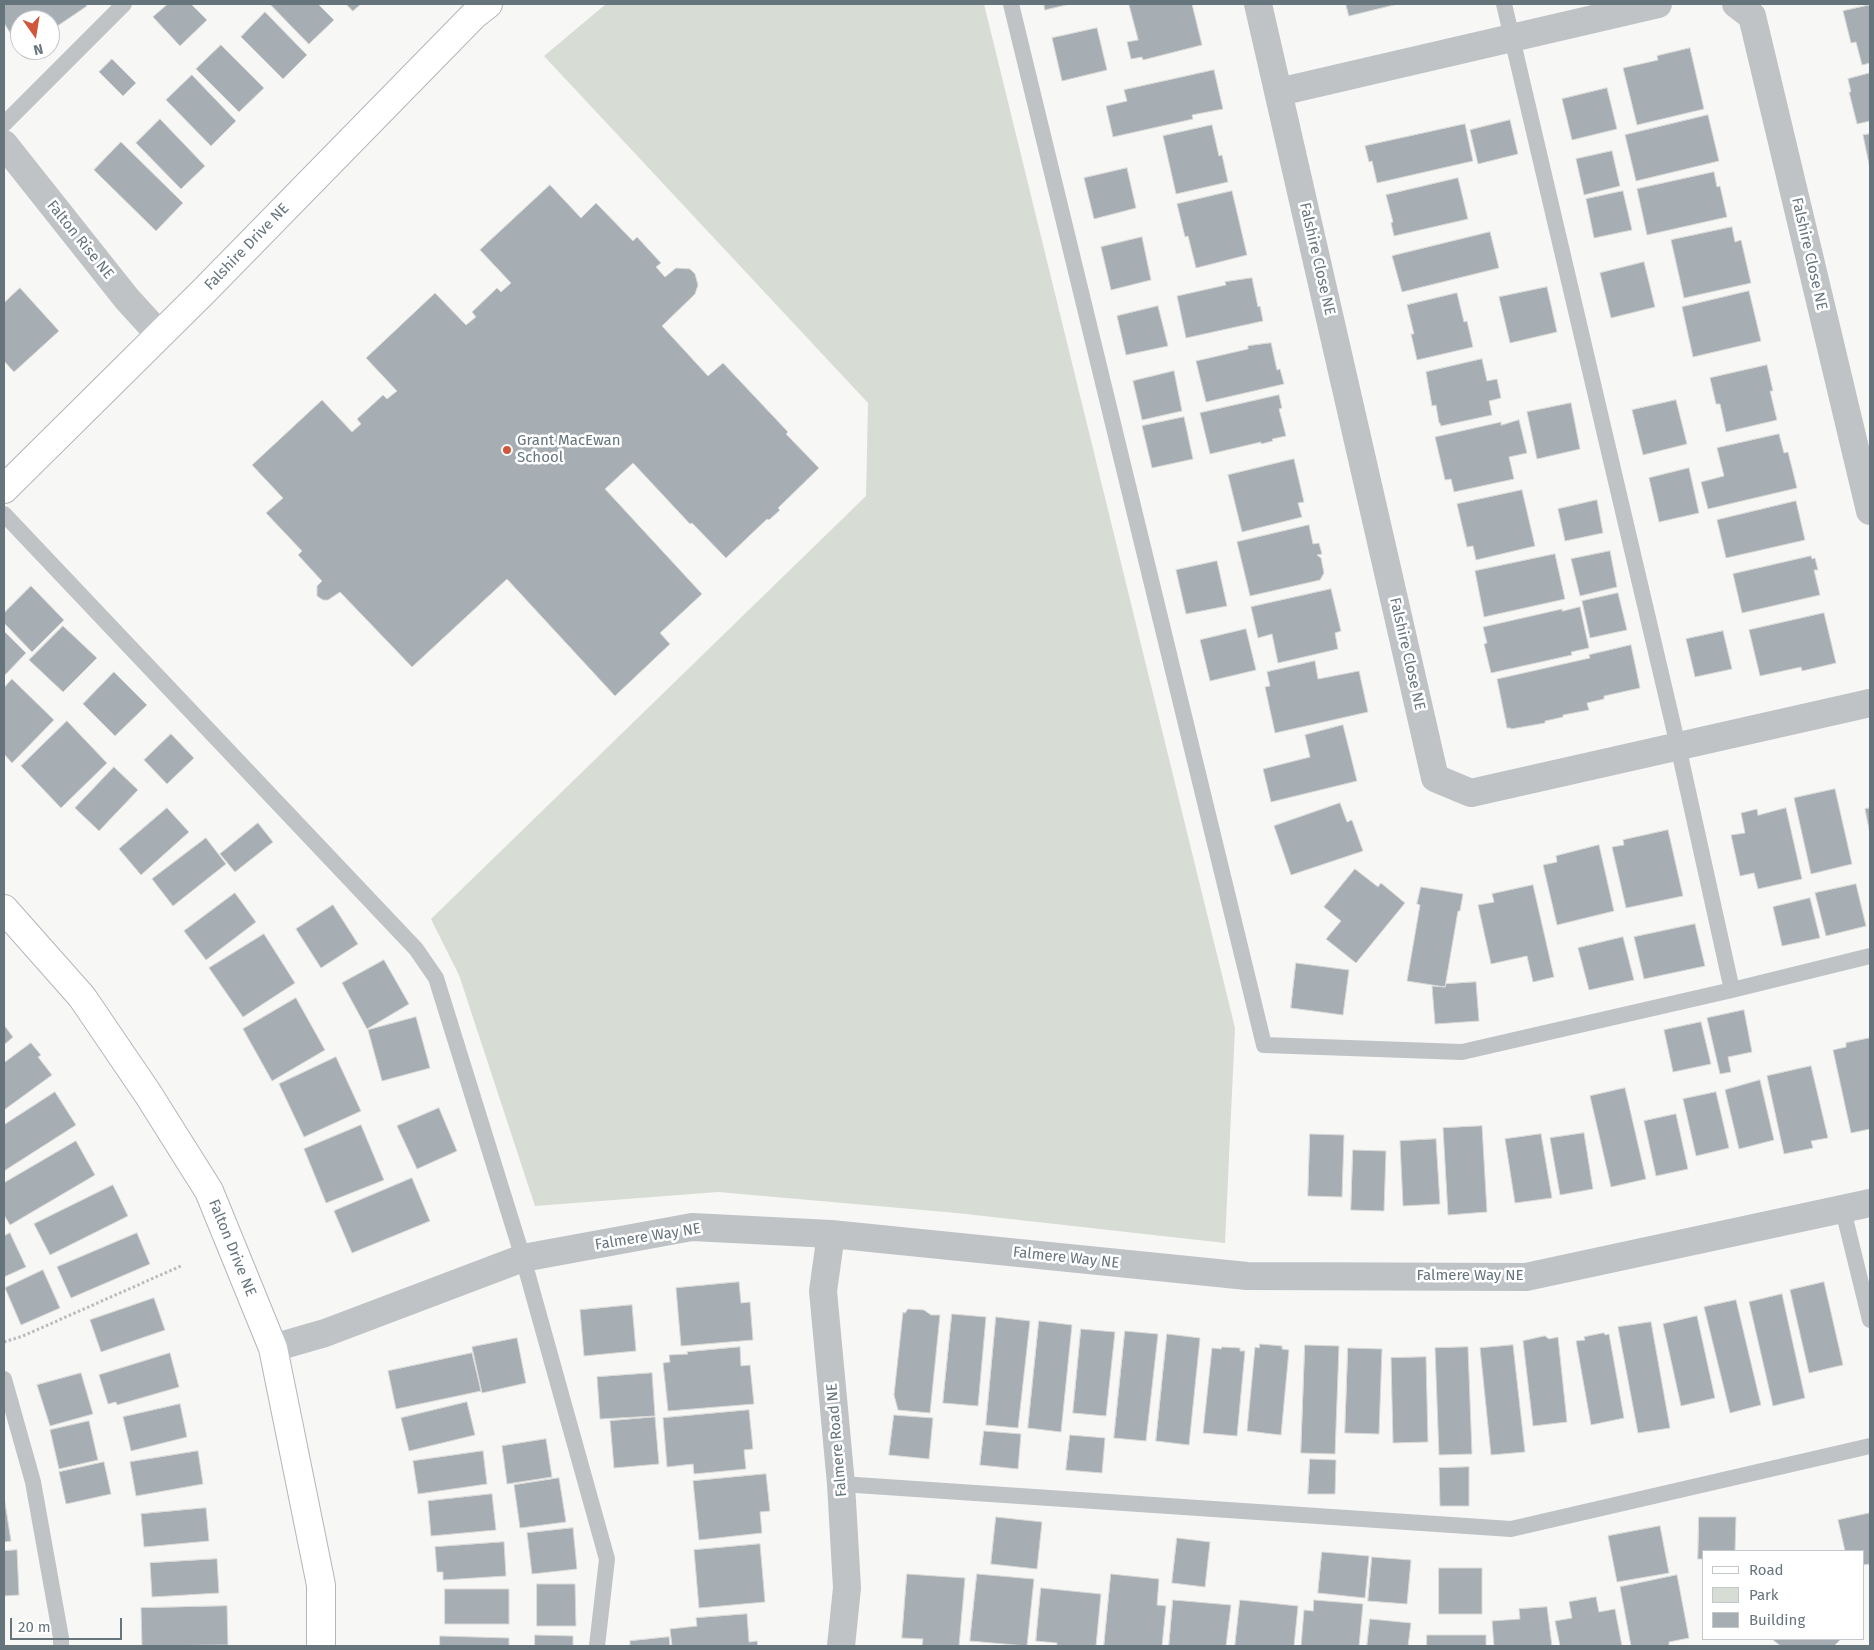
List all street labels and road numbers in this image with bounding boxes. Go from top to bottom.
street label: Falshire Close NE [1787,196,1831,312]
street label: Falton Rise NE [43,197,117,283]
street label: Falshire Drive NE [201,200,293,294]
street label: Falshire Close NE [1295,201,1339,317]
street label: Falshire Close NE [1385,596,1429,712]
street label: Falton Drive NE [204,1197,260,1299]
street label: Falmere Way NE [594,1220,702,1254]
street label: Falmere Way NE [1012,1243,1120,1273]
street label: Falmere Way NE [1417,1267,1523,1285]
street label: Falmere Road NE [823,1382,851,1498]

